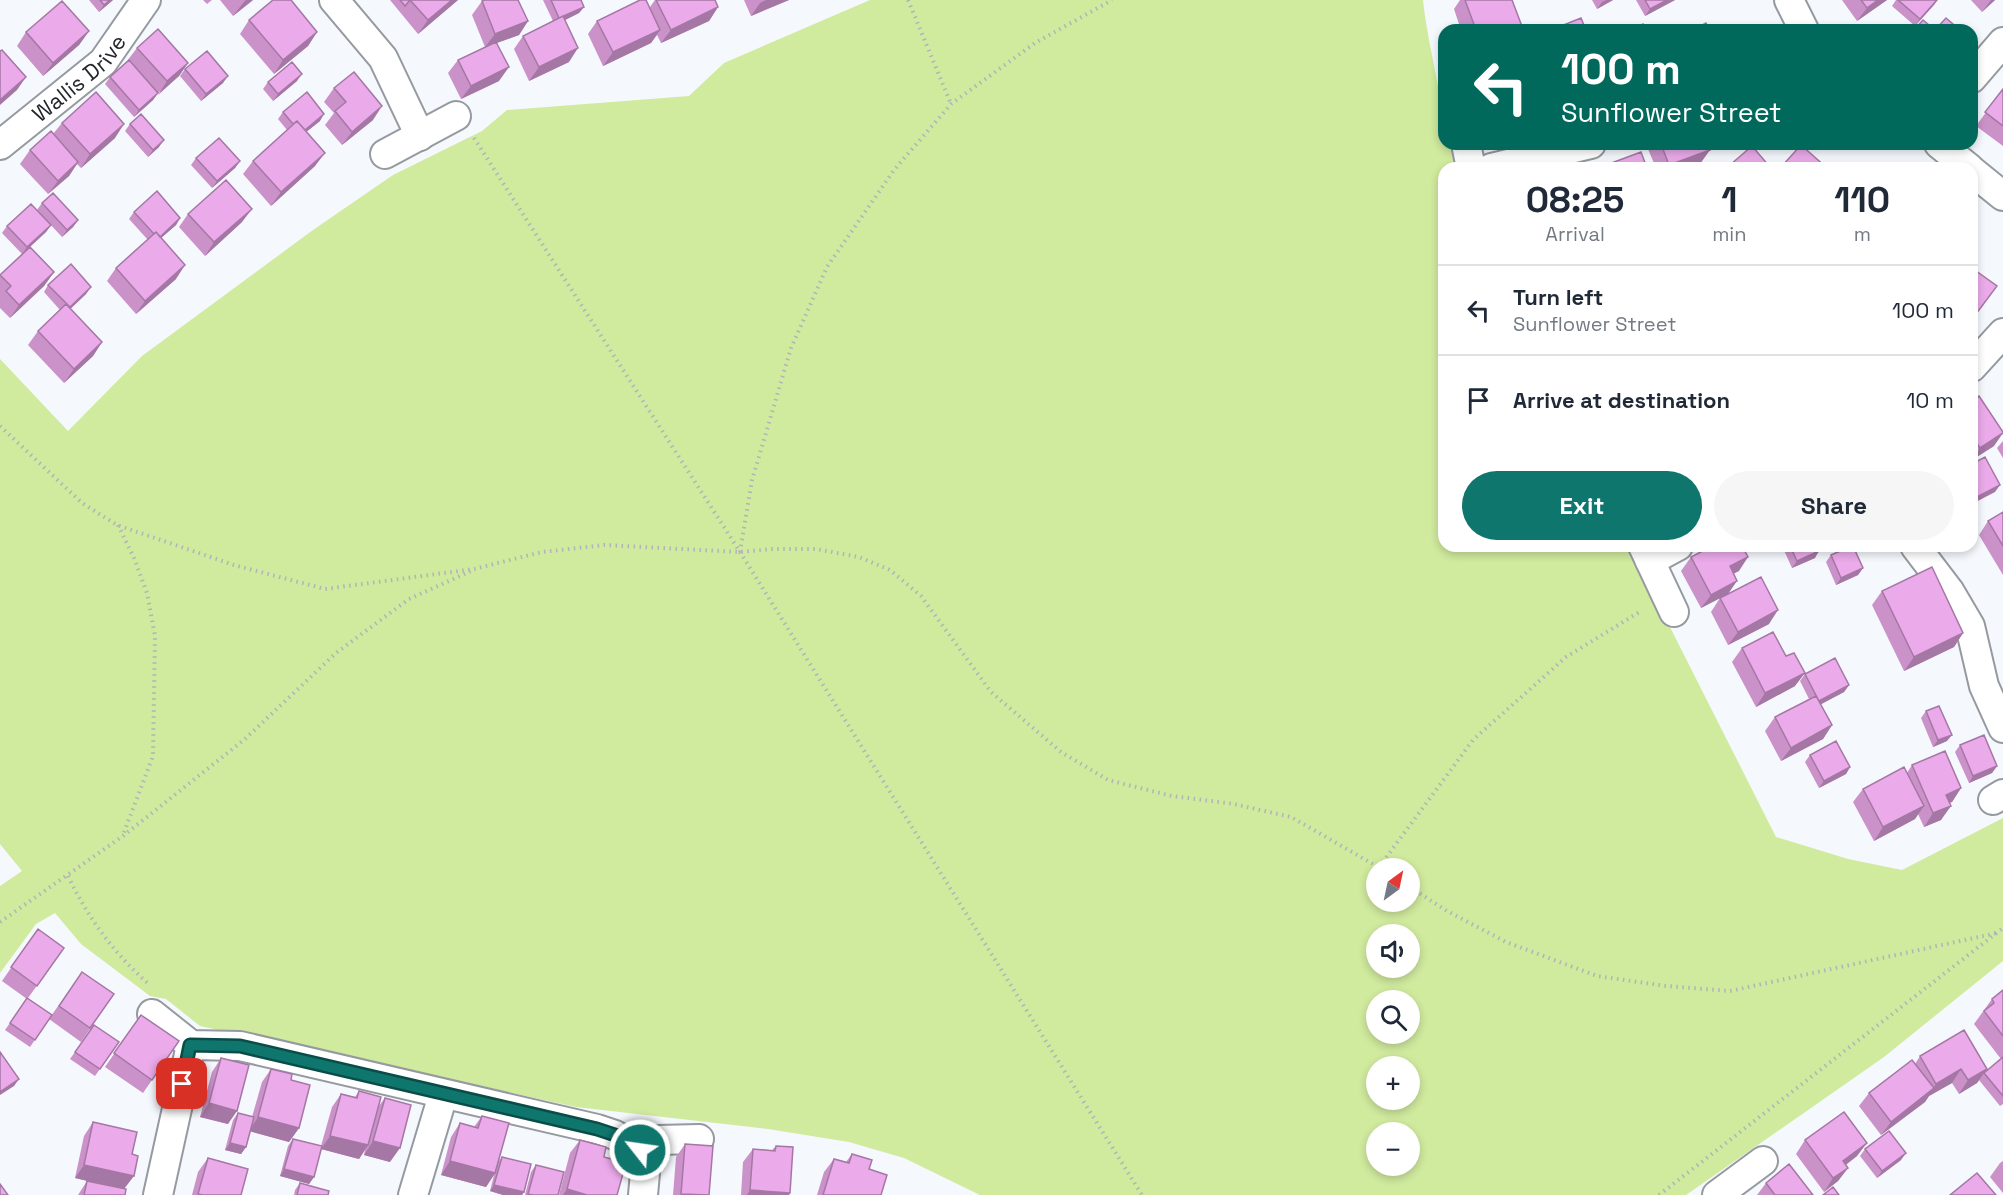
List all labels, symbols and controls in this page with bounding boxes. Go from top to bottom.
street label: Wallis Drive [26,29,132,128]
text: 100 m [1561,43,1681,96]
icon: left [1462,48,1540,126]
text: Sunflower Street [1561,95,1782,130]
text: 08:25 [1526,177,1624,223]
text: 1 [1721,177,1738,223]
text: 110 [1834,177,1890,223]
text: Arrival [1545,221,1605,247]
text: min [1712,221,1747,247]
text: m [1854,221,1871,247]
text: Turn left [1513,283,1603,311]
icon: left [1462,294,1495,327]
text: 100 m [1892,296,1954,324]
text: Sunflower Street [1513,311,1676,337]
icon: arrive [1462,384,1495,417]
text: Arrive at destination [1513,386,1730,414]
text: 10 m [1906,386,1954,414]
button: Exit [1462,471,1702,540]
button: Share [1714,471,1954,540]
north arrow [1366,858,1420,912]
map controls [1366,858,1420,1176]
button: sound [1366,924,1420,978]
button: search [1366,990,1420,1044]
button: + [1366,1056,1420,1110]
pin [156,1058,207,1109]
icon: arrive [165,1067,198,1100]
position arrow [608,1118,672,1182]
button: − [1366,1122,1420,1176]

